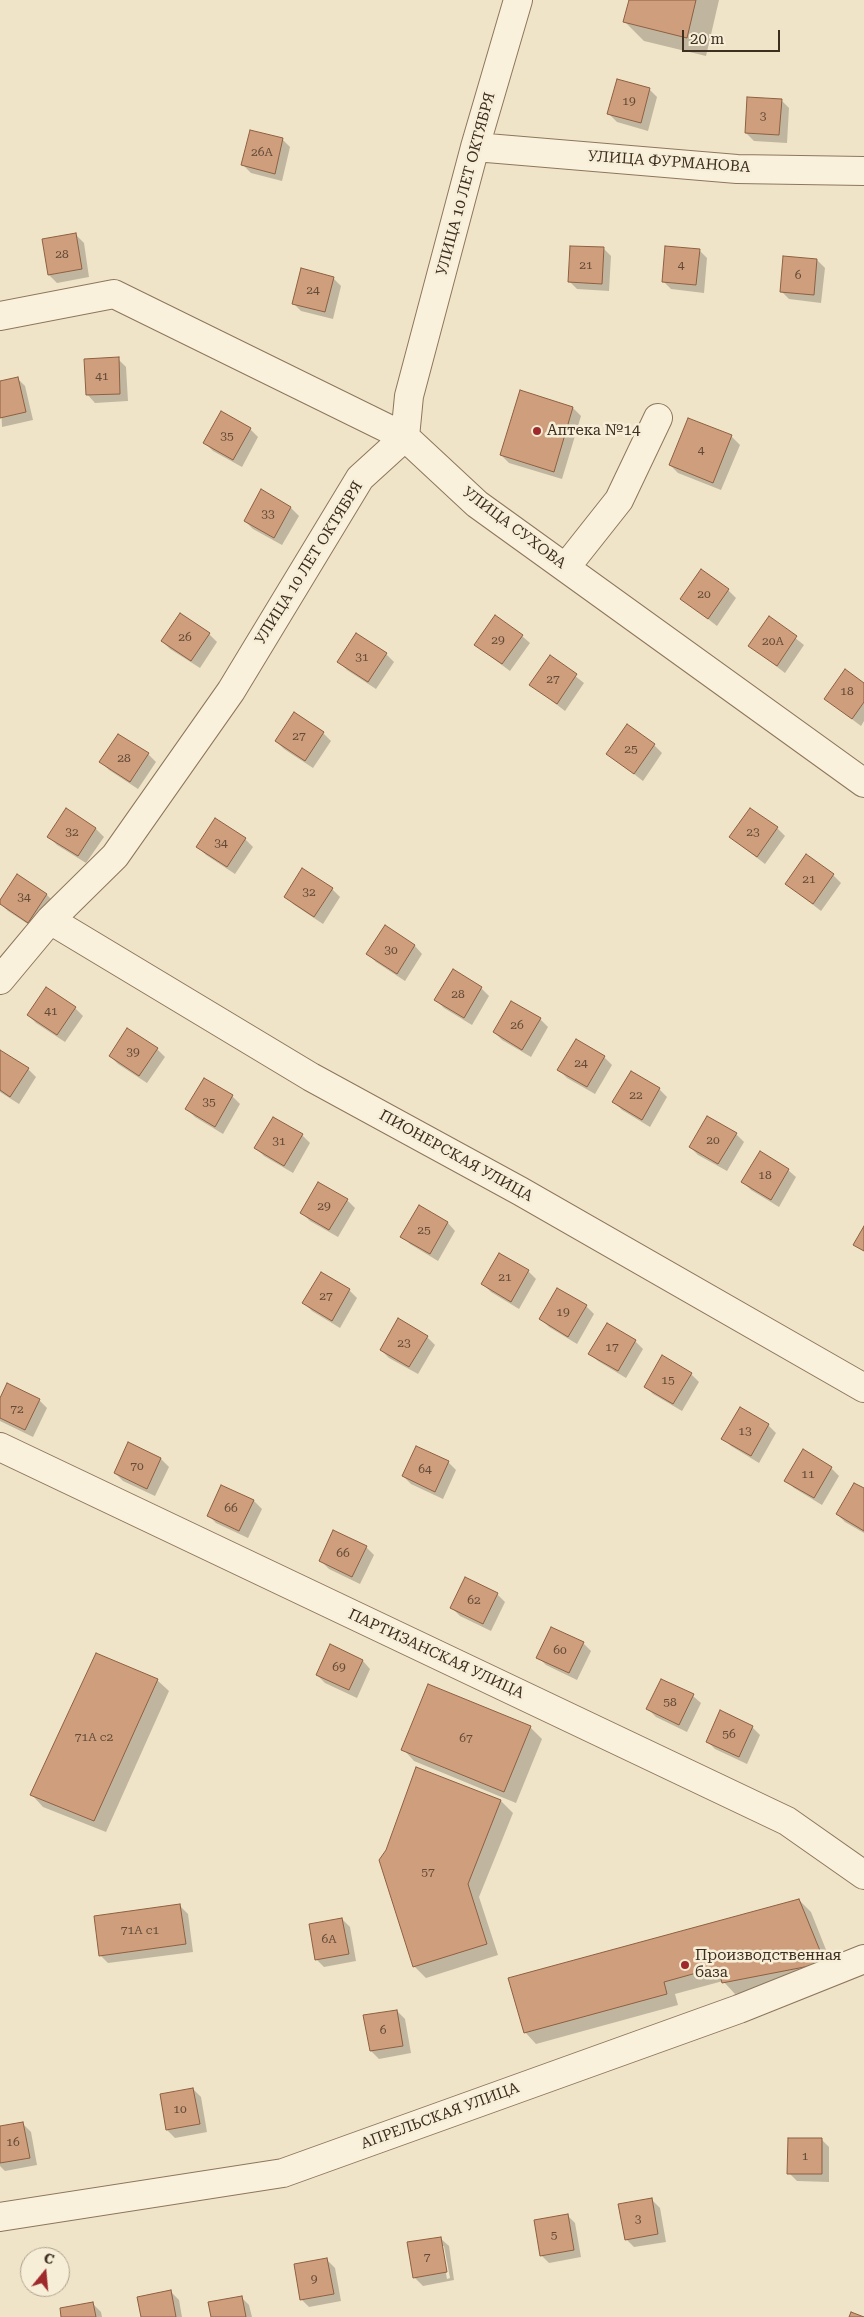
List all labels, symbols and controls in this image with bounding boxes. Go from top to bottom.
scale bar [684,20,782,52]
text: 20 m [690,30,724,48]
street label: УЛИЦА 10 ЛЕТ ОКТЯБРЯ [433,90,499,278]
house number: 19 [622,94,636,108]
house number: 3 [760,109,766,123]
house number: 26А [251,145,273,159]
street label: УЛИЦА ФУРМАНОВА [587,147,751,177]
house number: 28 [55,247,69,261]
house number: 21 [579,258,593,272]
house number: 4 [678,258,684,272]
house number: 6 [795,268,801,282]
house number: 24 [306,283,320,297]
house number: 41 [95,369,109,383]
place label: Аптека №14 [547,422,640,440]
marker: Аптека №14 [531,425,543,437]
house number: 35 [220,429,234,443]
house number: 4 [698,443,704,457]
street label: УЛИЦА 10 ЛЕТ ОКТЯБРЯ [251,478,367,648]
street label: УЛИЦА СУХОВА [459,483,569,573]
house number: 33 [261,507,275,521]
house number: 20 [697,587,711,601]
house number: 26 [178,630,192,644]
house number: 29 [491,633,505,647]
house number: 20А [762,634,784,648]
house number: 31 [355,650,369,664]
house number: 27 [546,672,560,686]
house number: 18 [840,684,854,698]
house number: 27 [292,729,306,743]
house number: 25 [624,742,638,756]
house number: 28 [117,751,131,765]
house number: 32 [65,825,79,839]
house number: 23 [746,825,760,839]
house number: 34 [214,836,228,850]
house number: 21 [802,872,816,886]
house number: 32 [302,885,316,899]
house number: 34 [17,890,31,904]
house number: 30 [384,943,398,957]
house number: 28 [451,987,465,1001]
house number: 41 [44,1004,58,1018]
house number: 26 [510,1018,524,1032]
house number: 39 [126,1045,140,1059]
house number: 24 [574,1056,588,1070]
house number: 22 [629,1088,643,1102]
house number: 35 [202,1095,216,1109]
street label: ПИОНЕРСКАЯ УЛИЦА [376,1106,536,1206]
house number: 20 [706,1133,720,1147]
house number: 31 [272,1134,286,1148]
house number: 18 [758,1168,772,1182]
house number: 29 [317,1199,331,1213]
house number: 25 [417,1223,431,1237]
house number: 21 [498,1270,512,1284]
house number: 27 [319,1289,333,1303]
house number: 19 [556,1305,570,1319]
house number: 23 [397,1336,411,1350]
house number: 17 [605,1340,619,1354]
house number: 15 [661,1373,675,1387]
house number: 72 [10,1402,24,1416]
house number: 13 [738,1424,752,1438]
house number: 70 [130,1459,144,1473]
house number: 64 [418,1462,432,1476]
house number: 11 [801,1467,815,1481]
house number: 66 [224,1501,238,1515]
house number: 66 [336,1546,350,1560]
house number: 62 [467,1593,481,1607]
street label: ПАРТИЗАНСКАЯ УЛИЦА [345,1605,527,1703]
house number: 60 [553,1643,567,1657]
house number: 69 [332,1660,346,1674]
house number: 58 [663,1695,677,1709]
house number: 56 [722,1727,736,1741]
house number: 71А с2 [75,1730,113,1744]
house number: 67 [459,1731,473,1745]
house number: 57 [421,1865,435,1879]
house number: 71А с1 [121,1923,159,1937]
house number: 6А [321,1932,337,1946]
place label: Производственная база [695,1947,841,1982]
marker: Производственная база [679,1959,691,1971]
house number: 6 [380,2023,386,2037]
street label: АПРЕЛЬСКАЯ УЛИЦА [358,2079,522,2153]
house number: 10 [173,2102,187,2116]
house number: 16 [6,2135,20,2149]
house number: 1 [802,2149,808,2163]
house number: 3 [635,2212,641,2226]
house number: 5 [551,2228,557,2242]
north arrow [20,2247,70,2297]
text: С [42,2250,56,2268]
house number: 7 [424,2250,430,2264]
house number: 9 [311,2272,317,2286]

